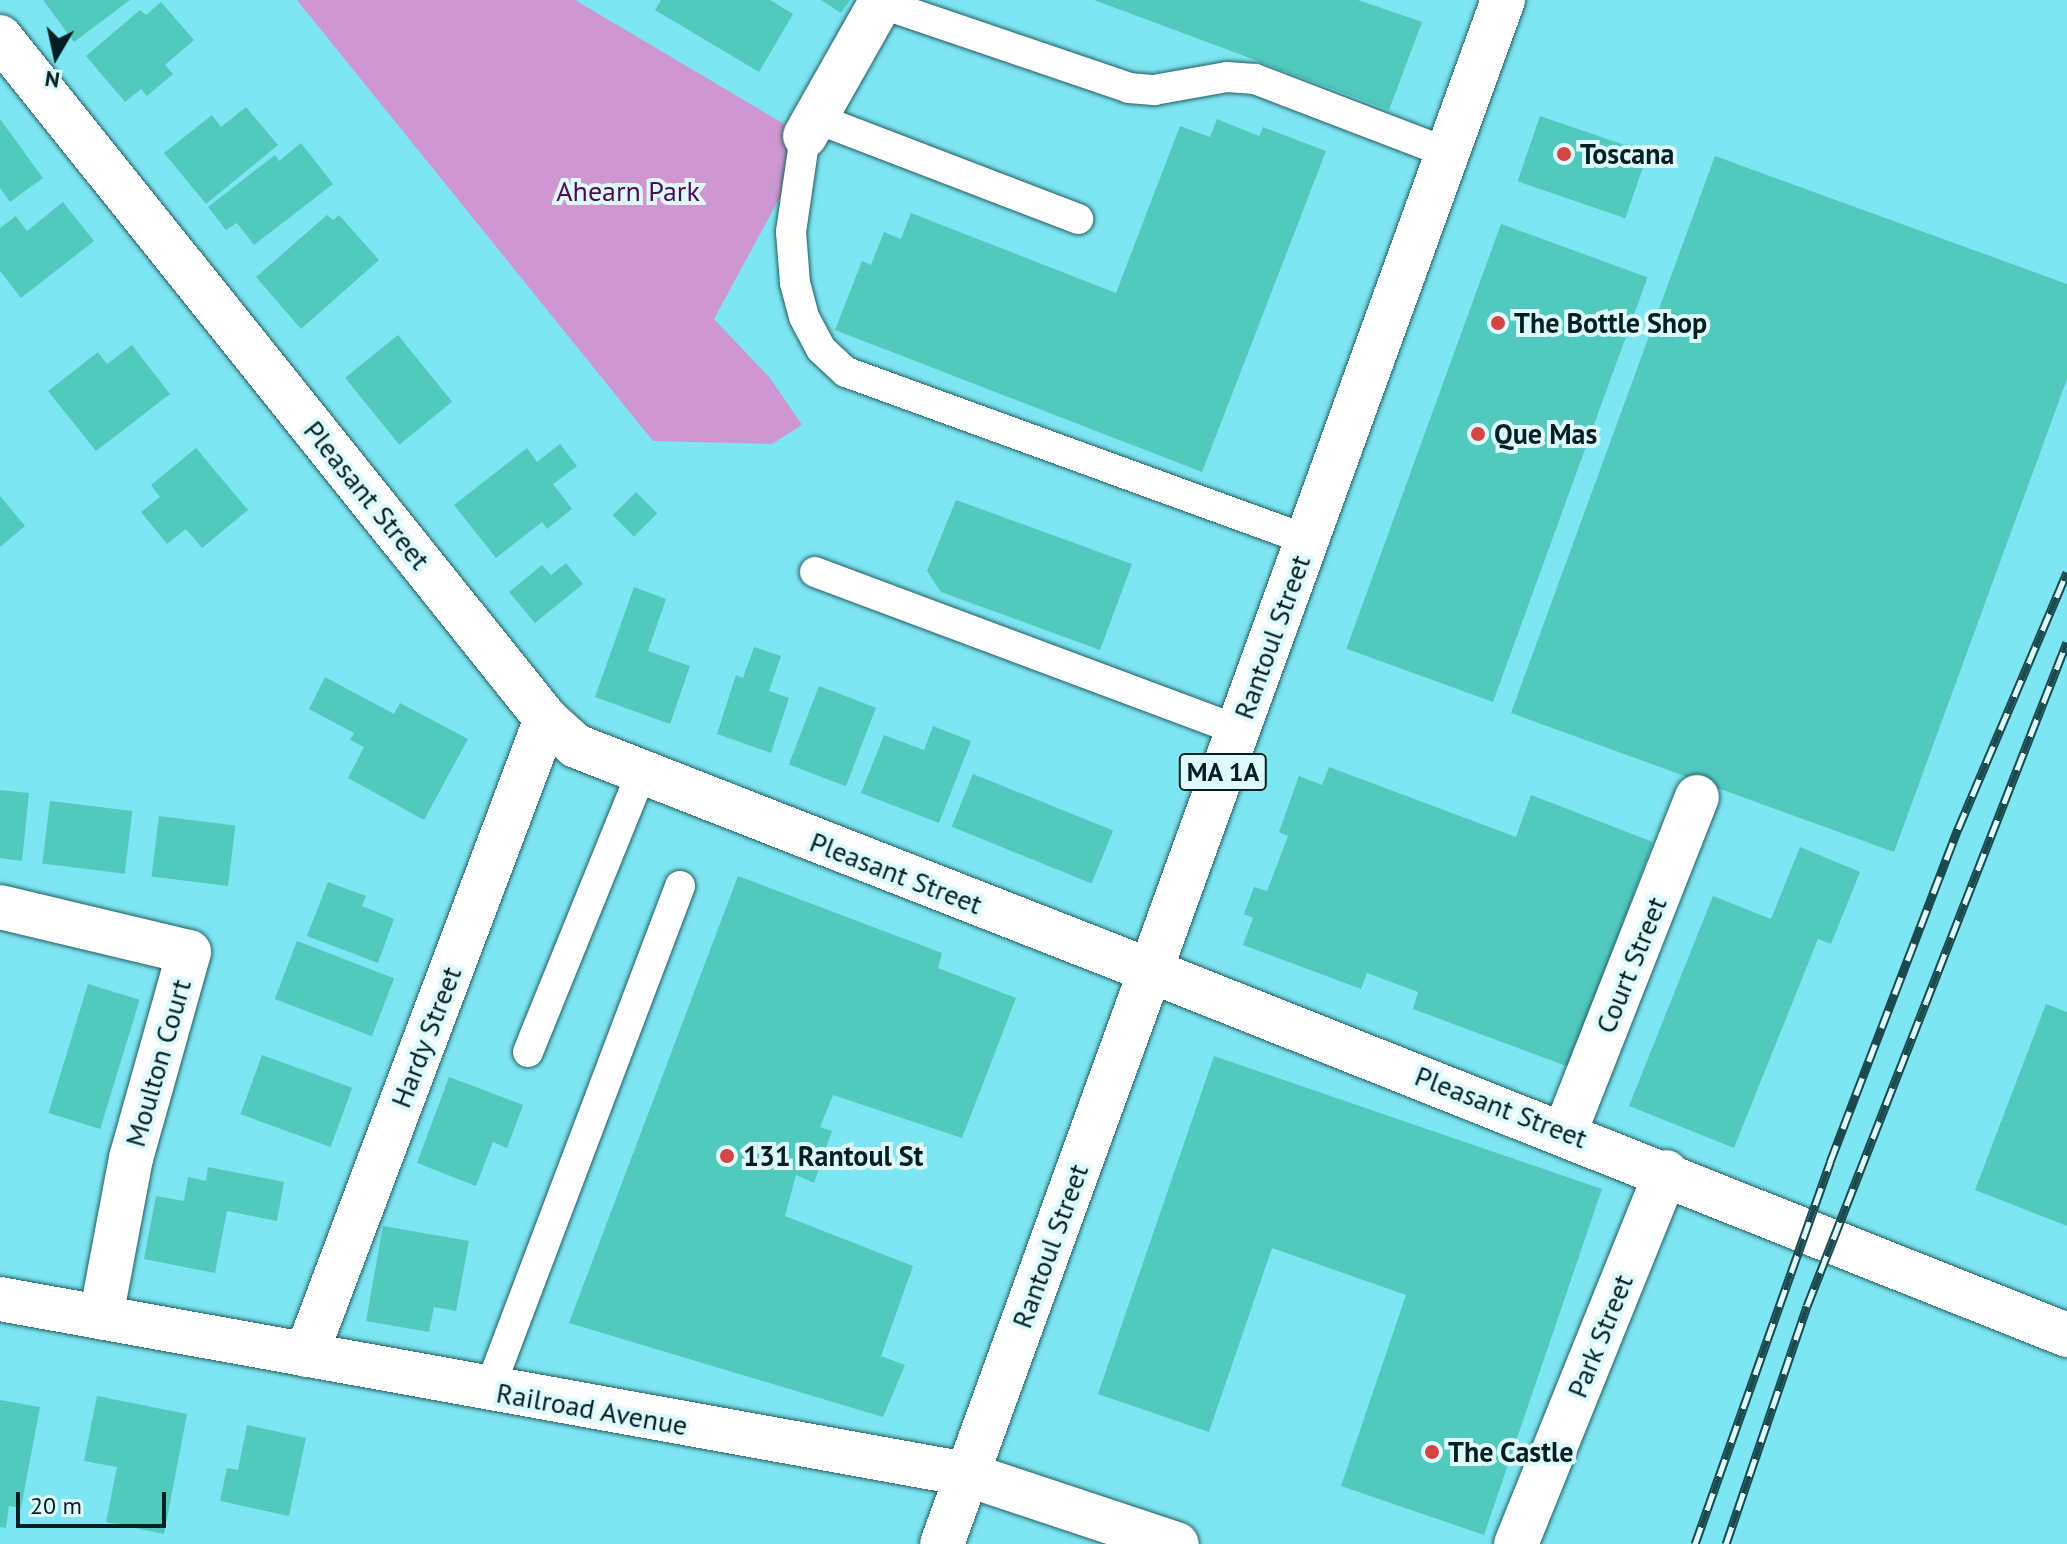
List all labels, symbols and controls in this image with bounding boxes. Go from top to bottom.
north arrow [16,16,96,96]
text: N [43,65,62,95]
place label: Toscana [1580,137,1674,171]
marker: Toscana [1555,145,1573,163]
park label: Ahearn Park [556,174,700,208]
place label: The Bottle Shop [1514,306,1707,340]
marker: The Bottle Shop [1489,314,1507,332]
street label: Pleasant Street [297,414,437,576]
place label: Que Mas [1494,417,1597,451]
marker: Que Mas [1469,425,1487,443]
street label: Rantoul Street [1227,550,1317,724]
road number: MA 1A [1177,750,1269,794]
street label: Pleasant Street [805,825,987,921]
street label: Court Street [1588,892,1674,1038]
street label: Hardy Street [384,961,468,1113]
street label: Moulton Court [118,976,198,1150]
street label: Pleasant Street [1410,1059,1592,1155]
place label: 131 Rantoul St [743,1139,923,1173]
marker: 131 Rantoul St [718,1147,736,1165]
street label: Rantoul Street [1005,1159,1095,1333]
street label: Park Street [1560,1269,1640,1403]
street label: Railroad Avenue [493,1376,691,1442]
place label: The Castle [1448,1435,1574,1469]
marker: The Castle [1423,1443,1441,1461]
scale bar [20,1476,170,1526]
text: 20 m [30,1490,82,1521]

